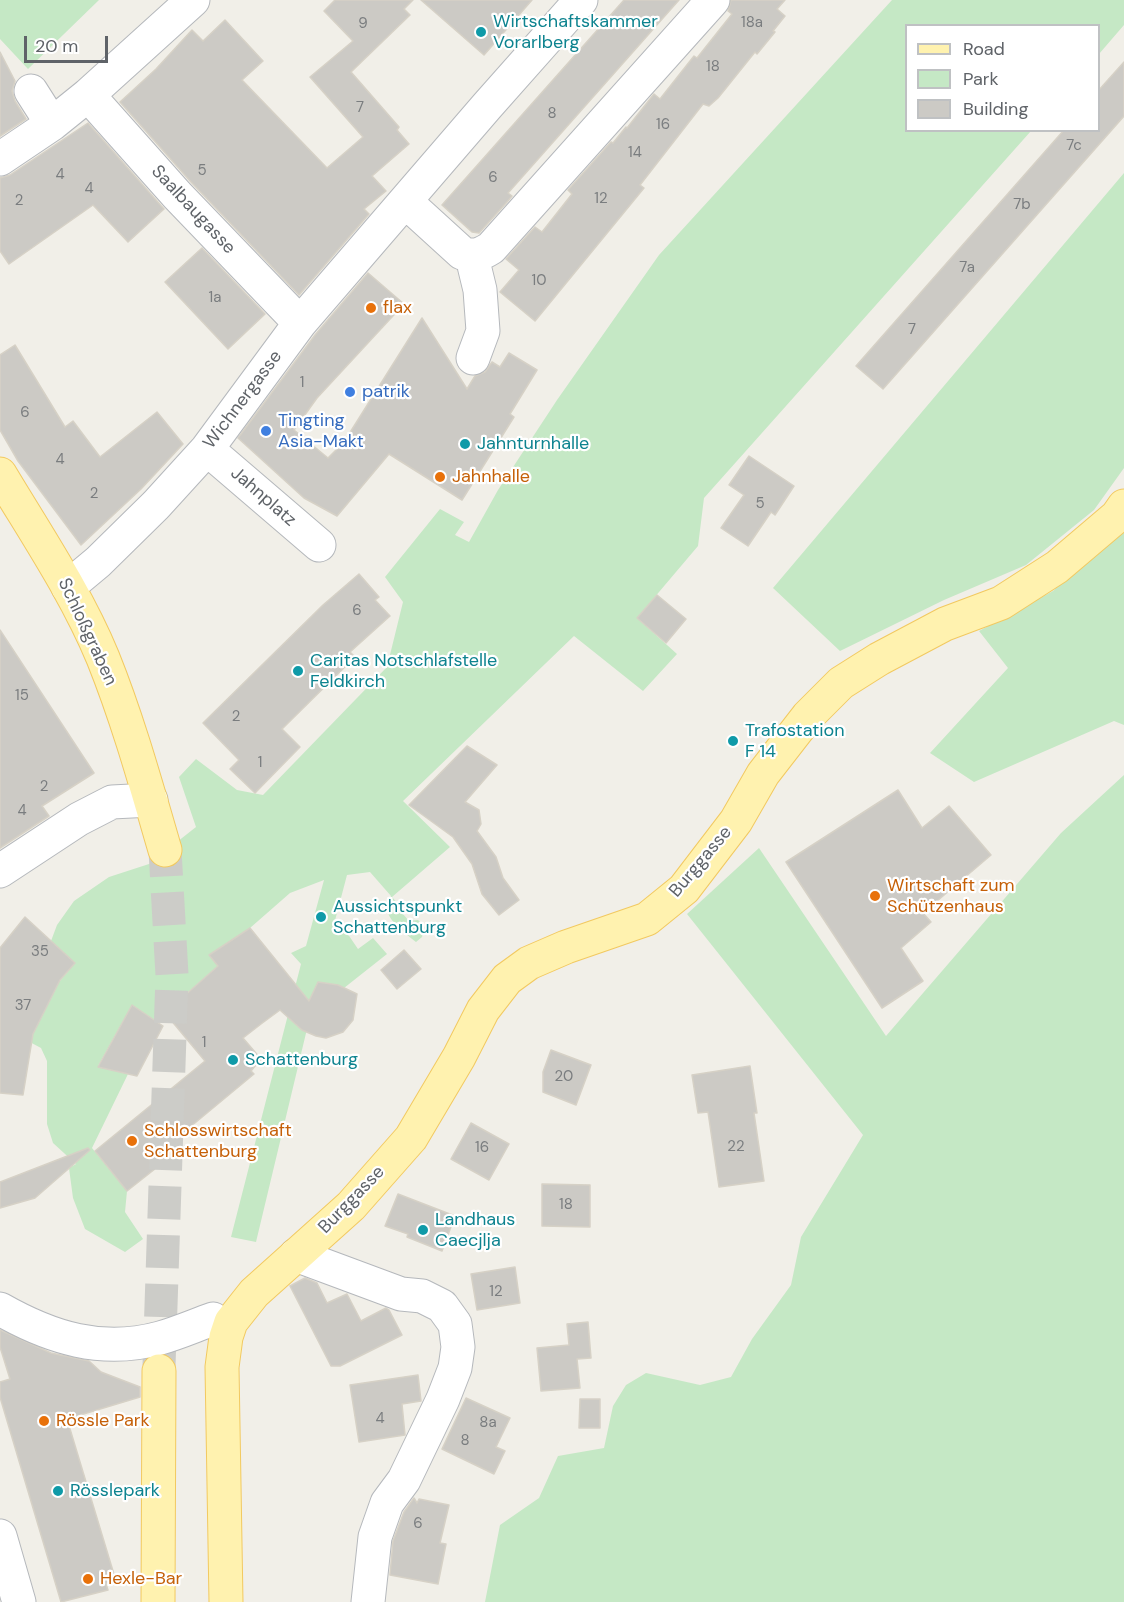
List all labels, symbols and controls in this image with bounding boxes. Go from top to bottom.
place label: Wirtschaftskammer Vorarlberg [493,11,658,54]
house number: 18a [741,14,763,32]
house number: 9 [358,15,368,33]
scale bar [27,24,111,62]
legend [905,24,1100,132]
marker: Wirtschaftskammer Vorarlberg [474,25,488,39]
text: 20 m [35,34,78,58]
text: Road [963,37,1005,61]
house number: 18 [706,58,720,76]
text: Park [963,67,999,91]
text: Building [963,97,1028,121]
house number: 7 [356,99,364,117]
house number: 8 [547,105,557,123]
house number: 16 [656,116,670,134]
house number: 7c [1066,137,1082,155]
house number: 14 [628,144,642,162]
street label: Saalbaugasse [146,161,240,259]
house number: 5 [197,162,207,180]
house number: 4 [55,166,65,184]
house number: 6 [488,169,498,187]
house number: 4 [84,180,94,198]
house number: 12 [594,190,608,208]
house number: 2 [15,192,23,210]
house number: 7b [1013,196,1031,214]
house number: 7a [959,259,975,277]
house number: 10 [532,272,546,290]
house number: 1a [209,289,221,307]
place label: flax [383,297,412,319]
marker: flax [364,301,378,315]
house number: 7 [908,321,916,339]
street label: Wichnergasse [199,347,287,453]
house number: 1 [300,374,304,392]
place label: patrik [362,381,410,403]
marker: patrik [343,385,357,399]
house number: 6 [20,404,30,422]
place label: Tingting Asia-Makt [278,410,364,452]
marker: Tingting Asia-Makt [259,424,273,438]
place label: Jahnturnhalle [477,433,589,455]
marker: Jahnturnhalle [458,437,472,451]
house number: 4 [55,451,65,469]
street label: Jahnplatz [226,463,300,531]
place label: Jahnhalle [452,466,530,488]
marker: Jahnhalle [433,470,447,484]
house number: 2 [90,485,98,503]
house number: 5 [755,495,765,513]
street label: Schloßgraben [53,575,121,689]
house number: 6 [352,602,362,620]
place label: Caritas Notschlafstelle Feldkirch [310,650,497,692]
marker: Caritas Notschlafstelle Feldkirch [291,664,305,678]
house number: 15 [15,687,29,705]
house number: 2 [232,708,240,726]
place label: Trafostation F 14 [745,720,845,762]
marker: Trafostation F 14 [726,734,740,748]
house number: 1 [258,754,262,772]
house number: 2 [40,778,48,796]
house number: 4 [17,802,27,820]
street label: Burggasse [665,822,737,902]
place label: Wirtschaft zum Schützenhaus [887,875,1014,918]
marker: Wirtschaft zum Schützenhaus [868,889,882,903]
place label: Aussichtspunkt Schattenburg [333,896,462,938]
marker: Aussichtspunkt Schattenburg [314,910,328,924]
house number: 35 [31,943,49,961]
house number: 37 [15,997,31,1015]
house number: 1 [202,1034,206,1052]
place label: Schattenburg [245,1049,358,1071]
marker: Schattenburg [226,1053,240,1067]
house number: 20 [555,1068,573,1086]
place label: Schlosswirtschaft Schattenburg [144,1120,292,1162]
marker: Schlosswirtschaft Schattenburg [125,1134,139,1148]
house number: 22 [727,1138,745,1156]
house number: 16 [475,1139,489,1157]
street label: Burggasse [314,1162,390,1238]
house number: 18 [559,1196,573,1214]
place label: Landhaus Caecjlja [435,1209,515,1252]
marker: Landhaus Caecjlja [416,1223,430,1237]
house number: 12 [489,1283,503,1301]
place label: Rössle Park [56,1410,149,1432]
house number: 4 [375,1410,385,1428]
marker: Rössle Park [37,1414,51,1428]
house number: 8a [479,1414,497,1432]
house number: 8 [460,1432,470,1450]
place label: Rösslepark [70,1480,160,1502]
marker: Rösslepark [51,1484,65,1498]
house number: 6 [413,1515,423,1533]
place label: Hexle-Bar [100,1568,182,1590]
marker: Hexle-Bar [81,1572,95,1586]

